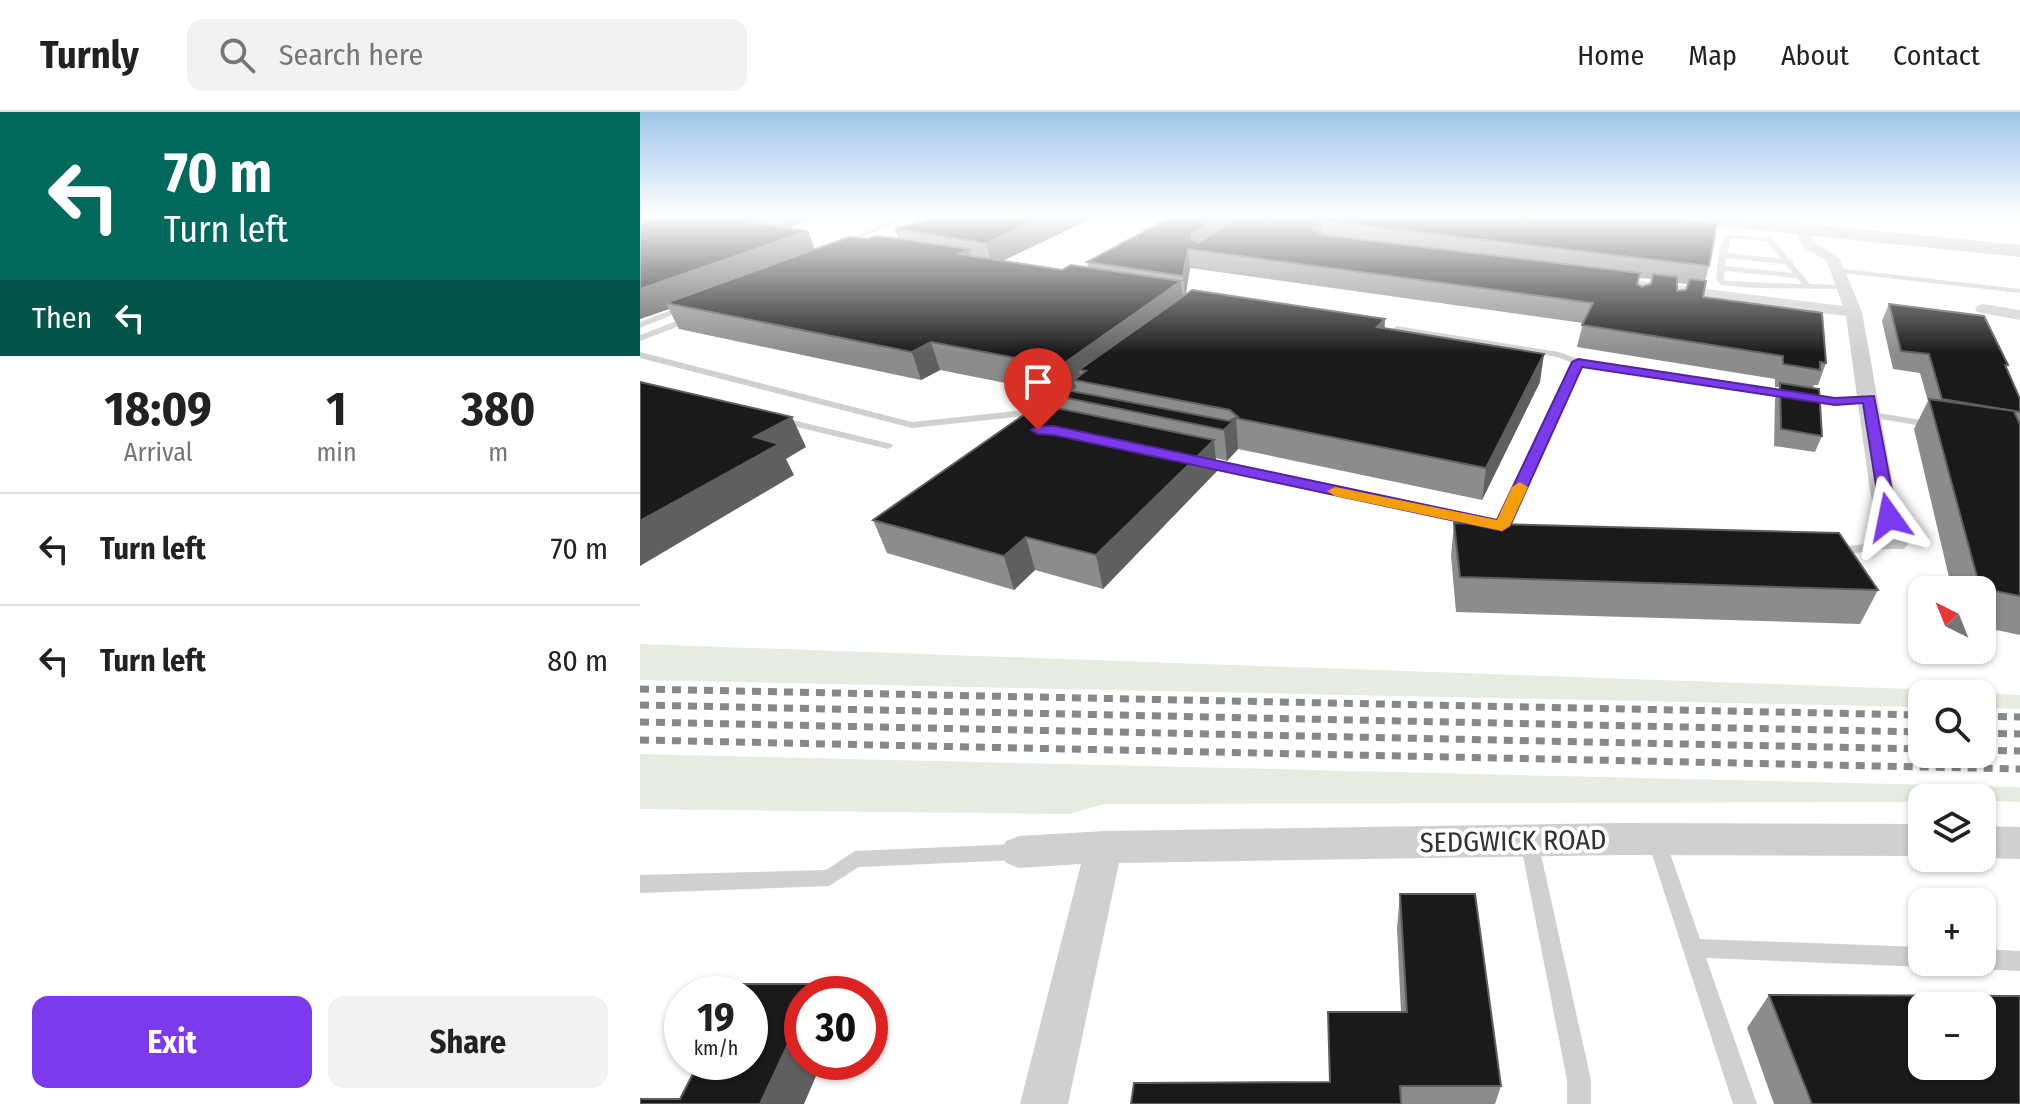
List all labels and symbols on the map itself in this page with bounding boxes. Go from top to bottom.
pin [1004,348,1072,430]
position arrow [1847,475,1931,559]
north arrow [1908,576,1996,664]
street label: SEDGWICK ROAD [1419,823,1607,859]
speed limit sign: 30 [784,976,888,1080]

